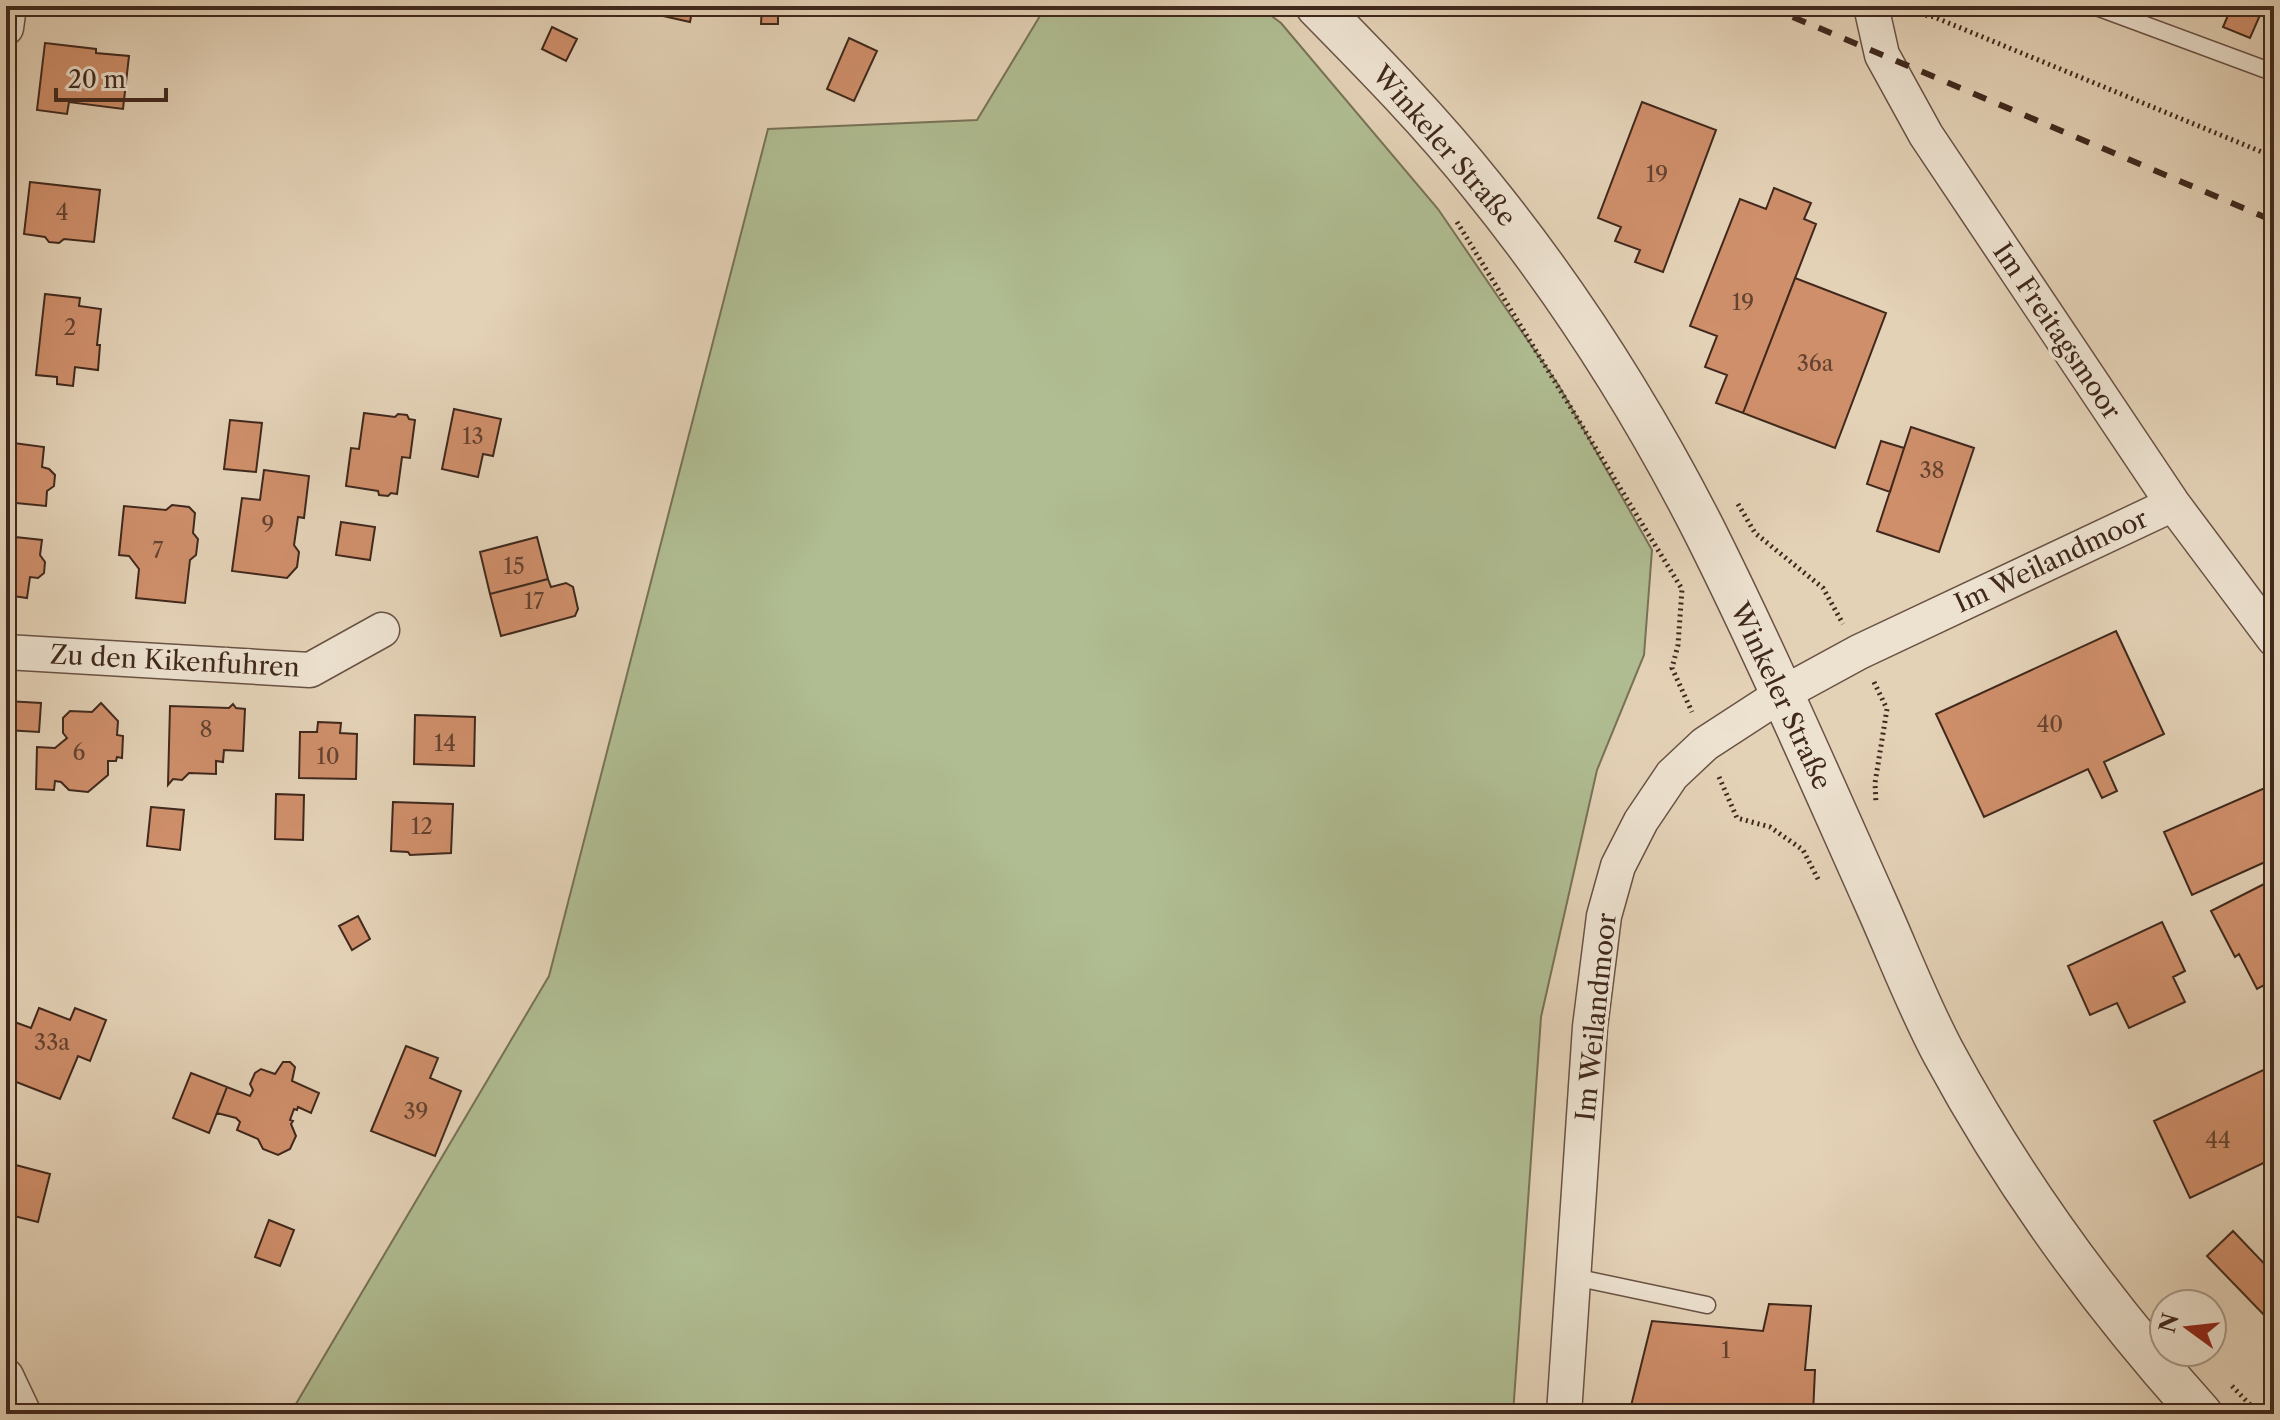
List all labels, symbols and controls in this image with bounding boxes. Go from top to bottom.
scale bar [56,52,166,102]
street label: Winkeler Straße [1365,58,1523,233]
text: 20 m [68,65,126,94]
house number: 19 [1646,161,1668,188]
house number: 4 [56,199,68,226]
street label: Im Freitagsmoor [1986,237,2128,425]
house number: 19 [1732,289,1754,316]
house number: 2 [64,314,76,341]
house number: 36a [1797,350,1834,377]
house number: 13 [462,423,484,450]
house number: 38 [1919,457,1945,484]
street label: Im Weilandmoor [1949,502,2153,620]
house number: 9 [262,511,274,538]
house number: 7 [153,537,164,564]
house number: 15 [503,553,525,580]
house number: 17 [524,588,544,615]
street label: Winkeler Straße [1723,596,1838,795]
street label: Zu den Kikenfuhren [49,638,301,684]
house number: 40 [2037,711,2063,738]
house number: 8 [199,716,213,743]
house number: 14 [434,730,456,757]
house number: 6 [73,739,86,766]
house number: 10 [316,743,340,770]
house number: 12 [411,813,433,840]
street label: Im Weilandmoor [1569,911,1623,1123]
house number: 33a [34,1029,70,1056]
house number: 39 [403,1098,429,1125]
house number: 44 [2205,1127,2231,1154]
north arrow [2148,1288,2228,1368]
text: N [2154,1310,2185,1336]
house number: 1 [1721,1337,1731,1364]

